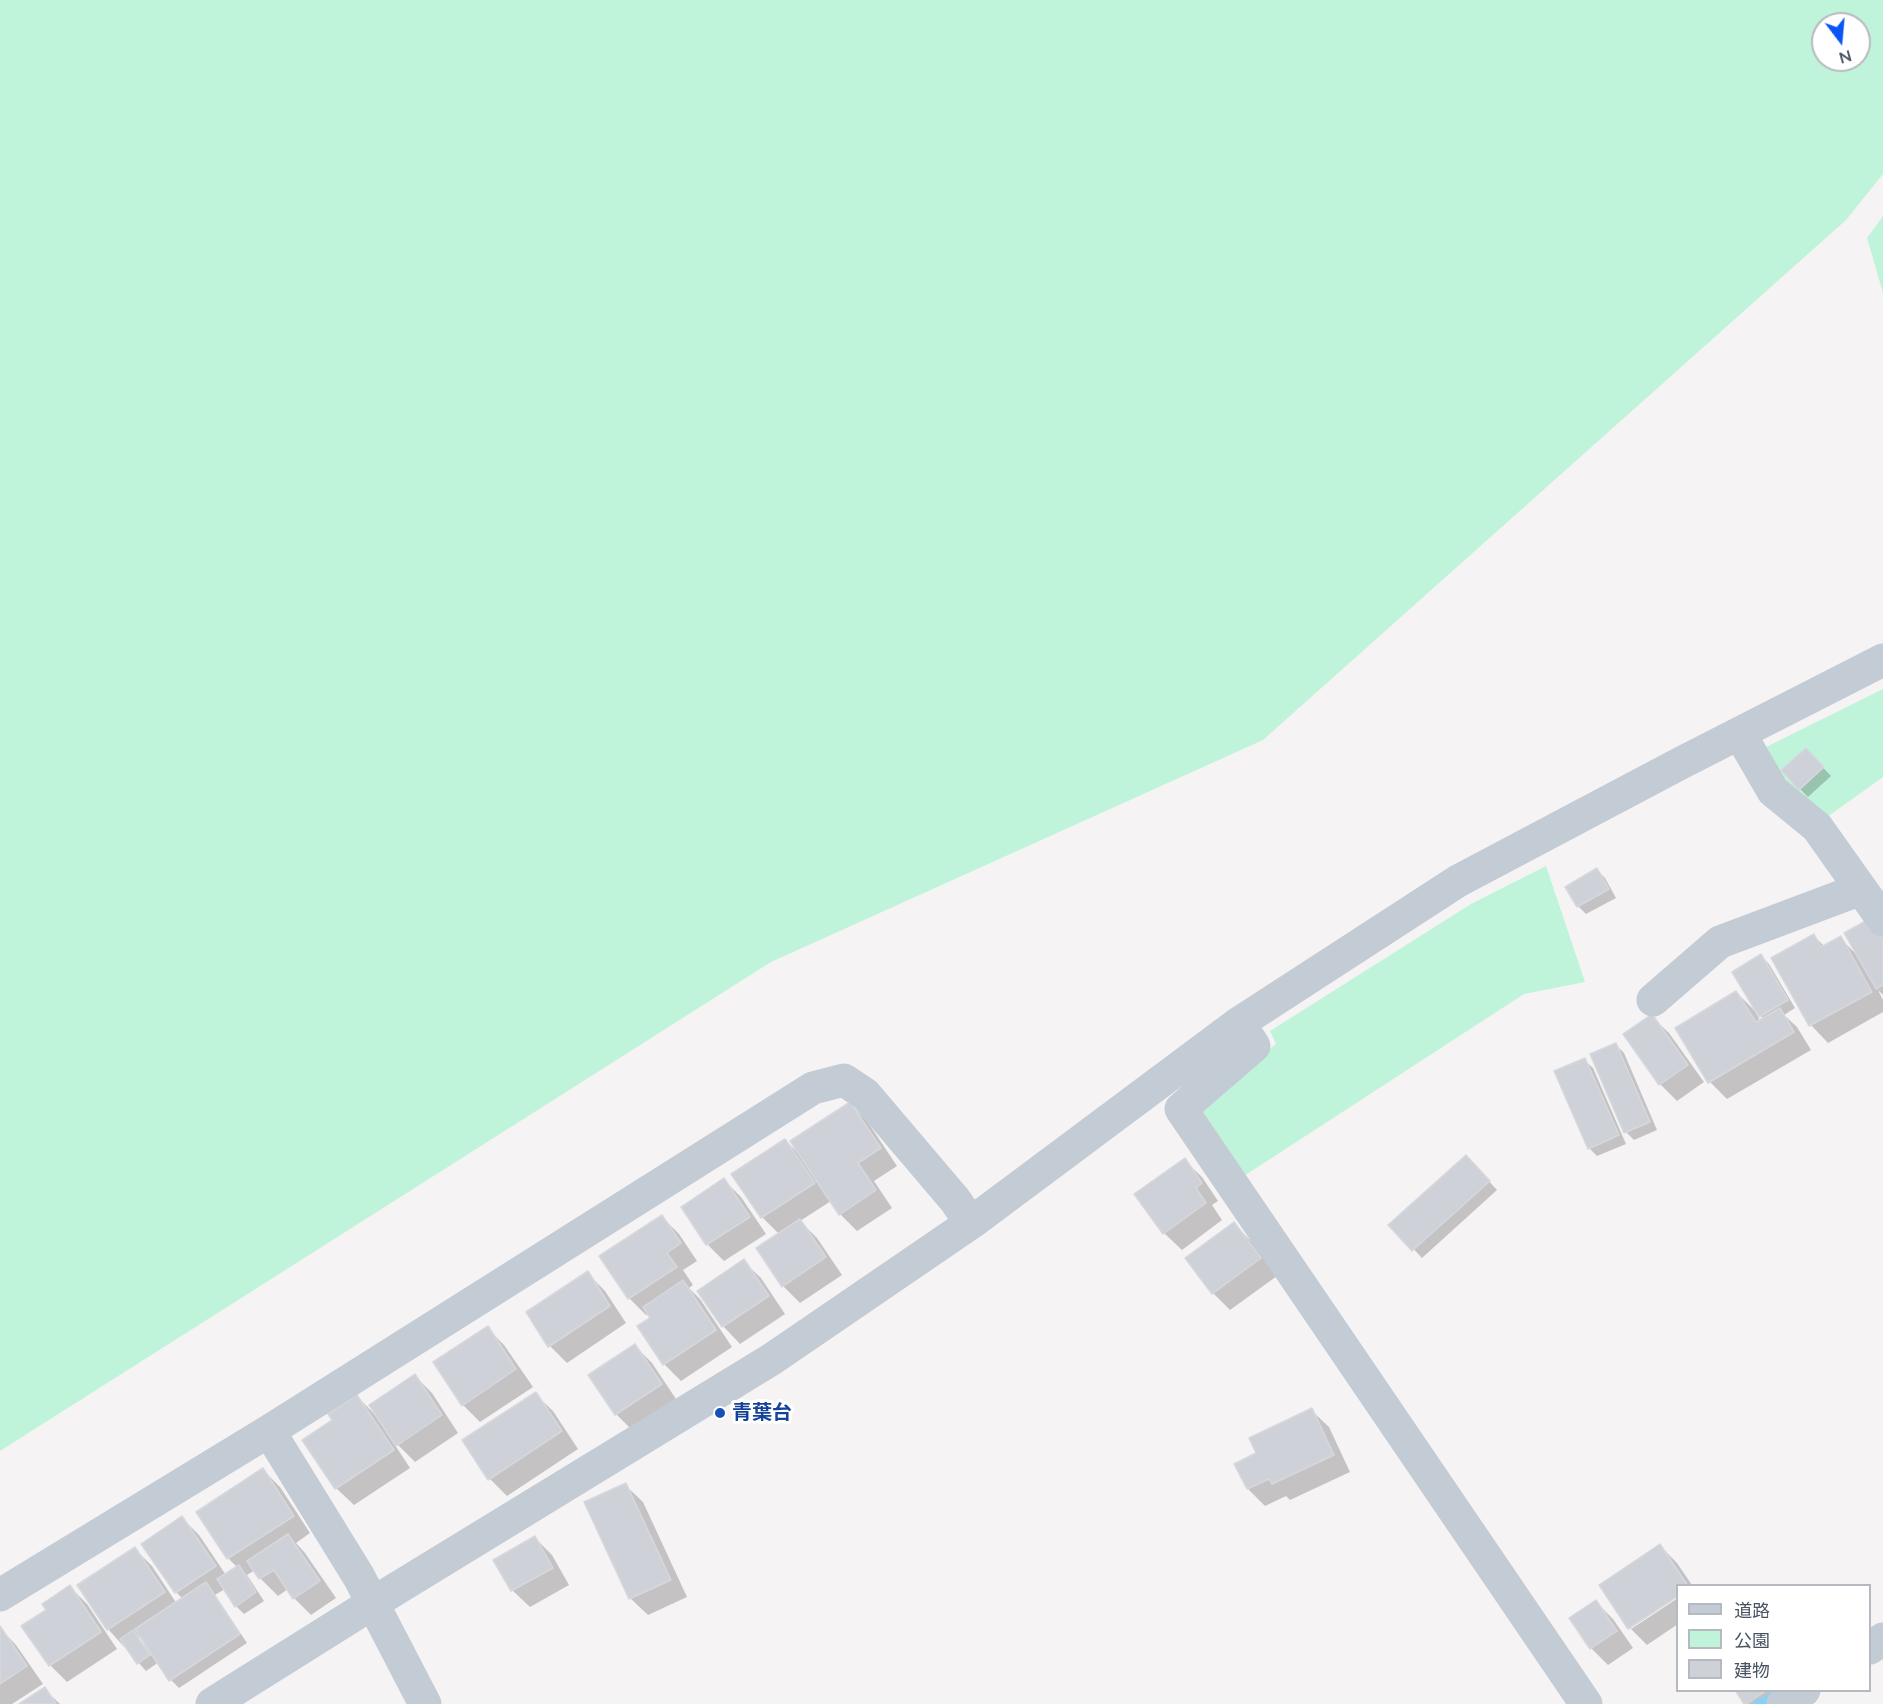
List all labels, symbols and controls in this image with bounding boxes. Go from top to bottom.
north arrow [1811,12,1871,72]
text: N [1837,47,1854,69]
place label: 青葉台 [732,1401,792,1425]
marker: 青葉台 [713,1406,727,1420]
legend [1676,1584,1871,1692]
text: 道路 [1734,1599,1770,1621]
text: 公園 [1734,1629,1770,1651]
text: 建物 [1734,1659,1770,1681]

